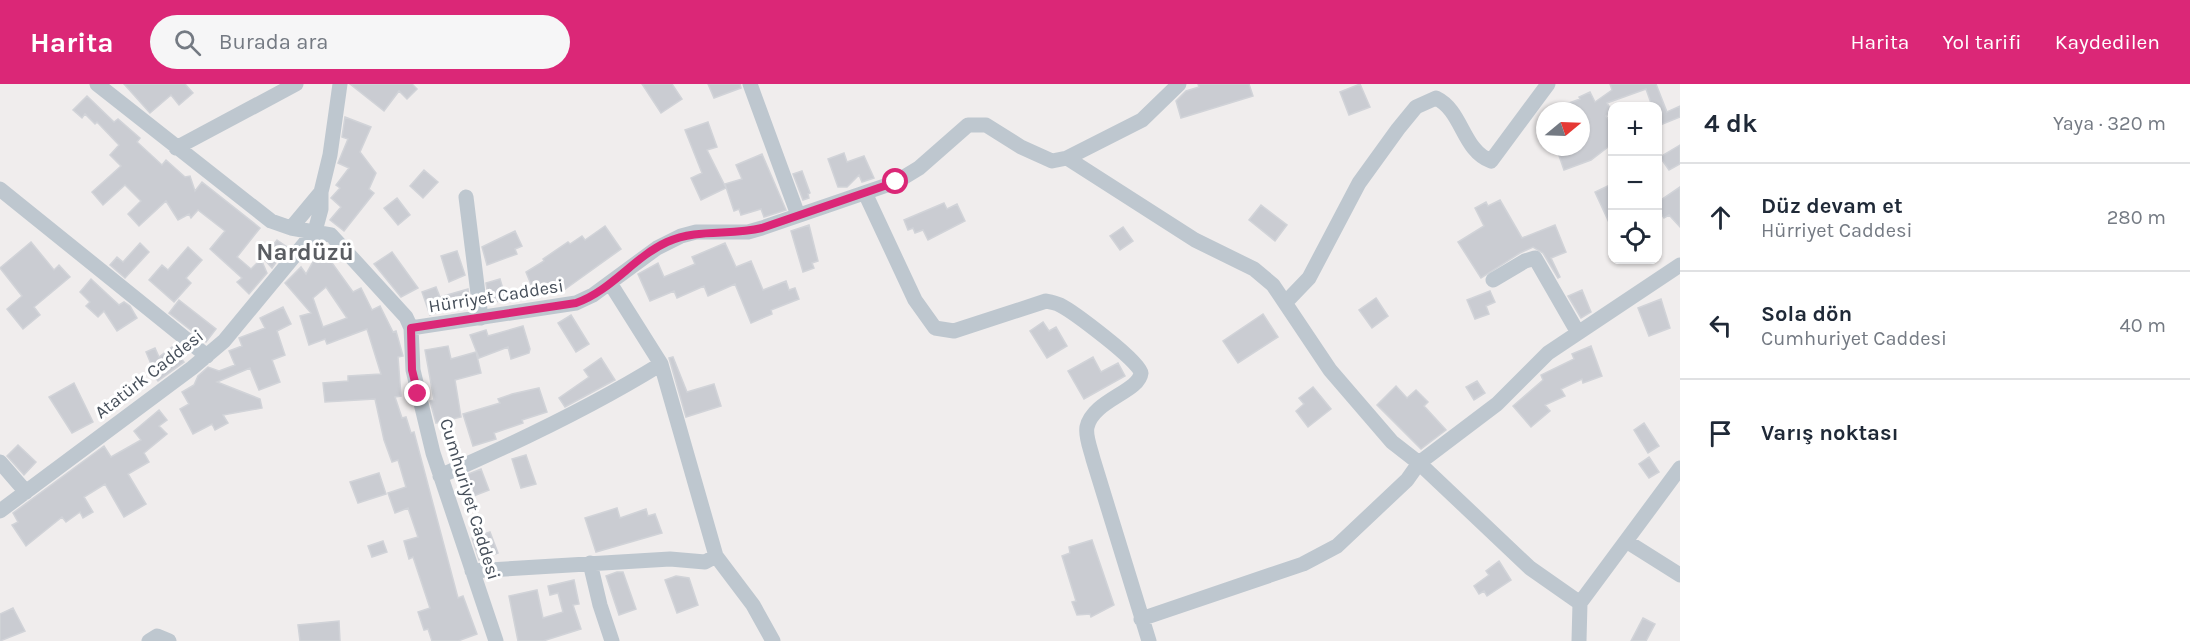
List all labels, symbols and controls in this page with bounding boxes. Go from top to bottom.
search box [150,15,570,69]
text: Harita [30,26,114,59]
icon: search [171,26,204,59]
text: Burada ara [219,29,328,55]
text: Harita [1850,30,1909,54]
text: Yol tarifi [1942,30,2022,54]
text: Kaydedilen [2055,30,2160,54]
north arrow [1536,102,1590,156]
map controls [1608,102,1662,264]
button: + [1608,102,1662,156]
text: 4 dk [1704,108,1757,139]
text: Yaya · 320 m [2053,112,2166,135]
button: − [1608,156,1662,210]
route start [882,168,908,194]
text: Düz devam et [1761,193,1903,219]
icon: ahead [1704,201,1737,234]
text: 280 m [2107,206,2166,229]
button: locate [1608,210,1662,264]
text: Hürriyet Caddesi [1761,219,1912,242]
district label: Nardüzü [256,238,354,266]
street label: Hürriyet Caddesi [427,274,565,318]
text: Sola dön [1761,301,1852,327]
icon: left [1704,309,1737,342]
text: 40 m [2120,314,2166,337]
street label: Atatürk Caddesi [90,325,208,423]
text: Cumhuriyet Caddesi [1761,327,1947,350]
route end [404,380,430,406]
street label: Cumhuriyet Caddesi [435,416,505,582]
icon: arrive [1704,417,1737,450]
text: Varış noktası [1761,420,1899,446]

